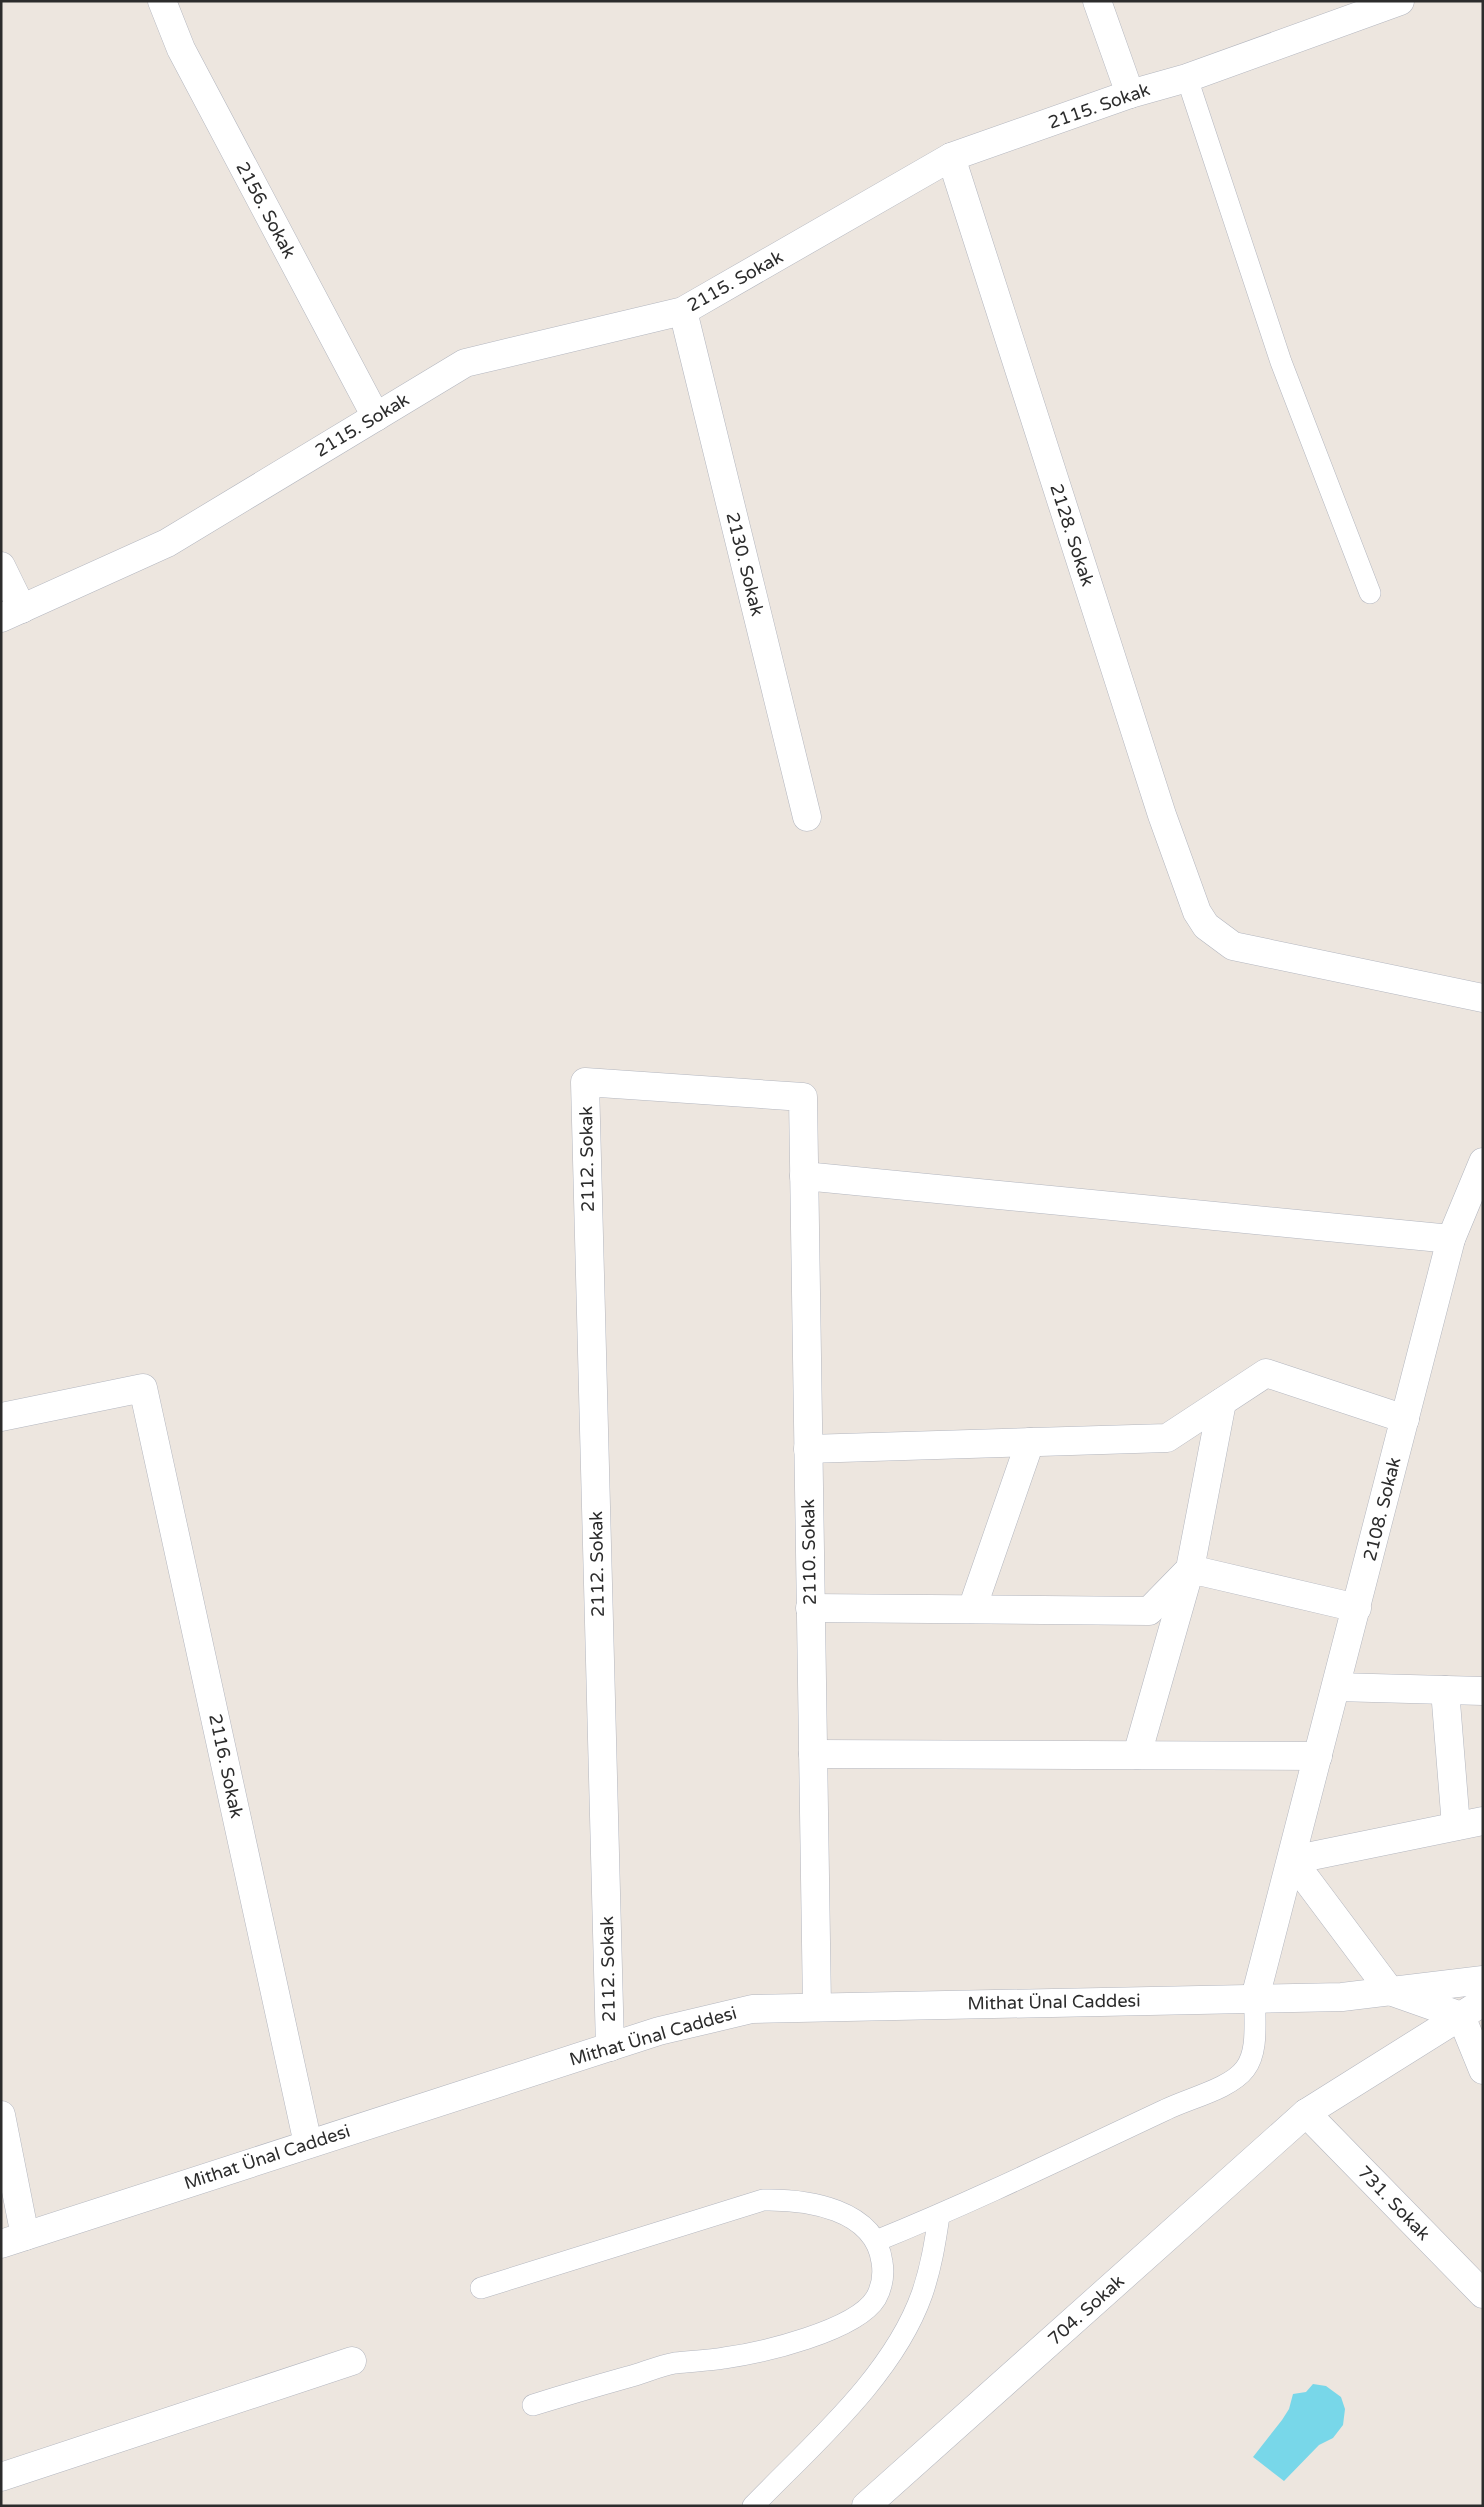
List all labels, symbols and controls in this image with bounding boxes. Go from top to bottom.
street label: 2115. Sokak [1045,78,1153,134]
street label: 2156. Sokak [231,158,301,262]
street label: 2115. Sokak [683,246,787,316]
street label: 2115. Sokak [311,388,413,462]
street label: 2128. Sokak [1045,481,1099,589]
street label: 2130. Sokak [721,510,769,618]
street label: 2112. Sokak [575,1106,599,1212]
street label: 2108. Sokak [1358,1455,1406,1563]
street label: 2110. Sokak [797,1499,821,1605]
street label: 2112. Sokak [585,1511,609,1617]
street label: 2116. Sokak [204,1712,248,1820]
street label: 2112. Sokak [596,1916,620,2022]
street label: Mithat Ünal Caddesi [967,1989,1141,2015]
street label: Mithat Ünal Caddesi [567,2002,739,2070]
street label: Mithat Ünal Caddesi [181,2120,353,2194]
street label: 731. Sokak [1353,2161,1435,2245]
street label: 704. Sokak [1043,2270,1129,2350]

